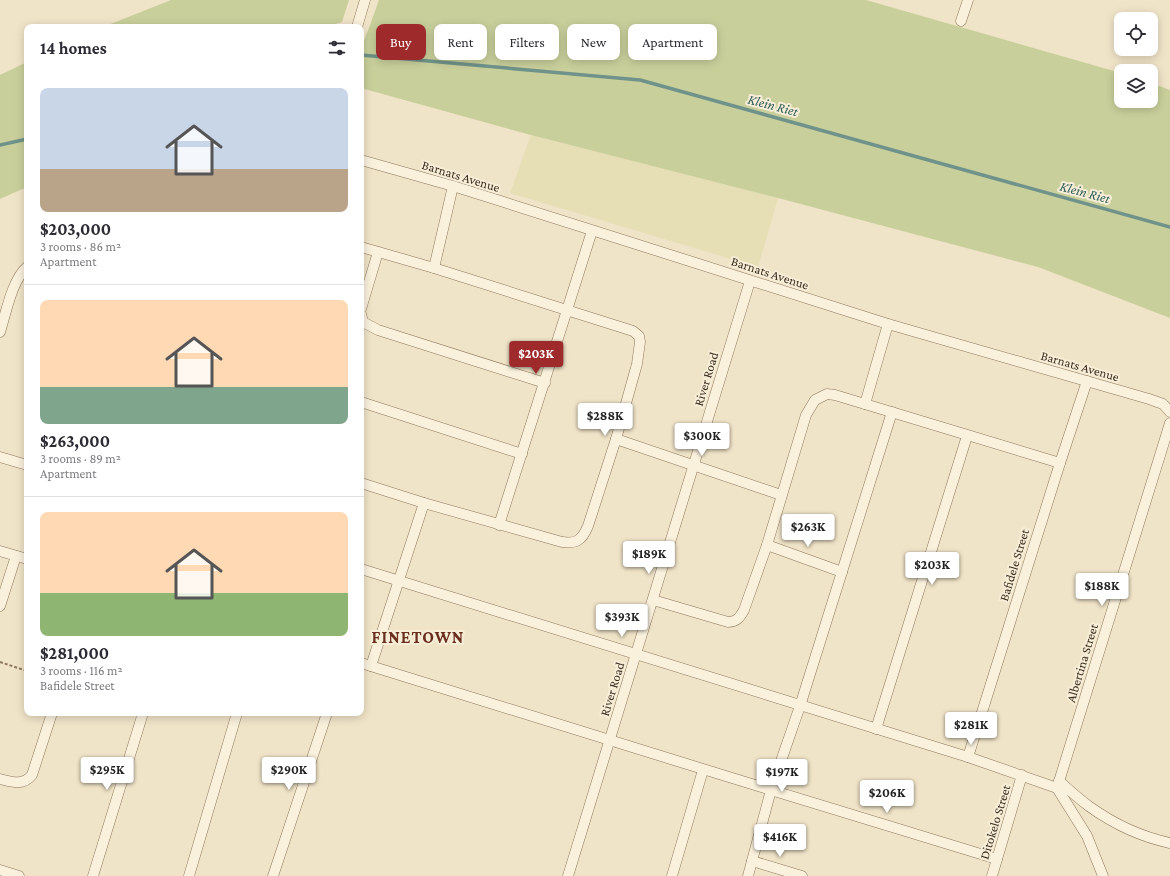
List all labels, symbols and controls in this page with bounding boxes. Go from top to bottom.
map controls [1114,12,1158,108]
button: locate [1114,12,1158,56]
chip: Buy [376,24,426,60]
chip: Rent [434,24,487,60]
chip: Filters [495,24,559,60]
chip: New [567,24,620,60]
chip: Apartment [628,24,717,60]
icon: filters [326,37,348,59]
text: 14 homes [40,39,107,58]
button: layers [1114,64,1158,108]
water label: Klein Riet [746,91,801,120]
icon: home [158,114,230,186]
street label: Barnats Avenue [420,157,502,195]
water label: Klein Riet [1058,178,1113,207]
text: $203,000 [40,220,111,239]
text: 3 rooms · 86 m² [40,239,121,254]
street label: Barnats Avenue [729,253,811,293]
text: Apartment [40,254,97,269]
icon: home [158,326,230,398]
pin: $203K [508,341,564,375]
text: $203K [518,346,554,361]
street label: Barnats Avenue [1039,348,1121,384]
street label: River Road [691,350,721,408]
pin: $288K [577,403,633,437]
text: $288K [587,408,623,423]
pin: $300K [674,423,730,457]
text: $300K [684,428,720,443]
text: $263,000 [40,432,110,451]
text: 3 rooms · 89 m² [40,451,121,466]
text: Apartment [40,466,97,481]
pin: $263K [780,514,836,548]
text: $263K [791,519,825,534]
street label: Bafidele Street [996,526,1032,603]
icon: home [158,538,230,610]
pin: $189K [621,541,677,575]
text: $189K [632,546,666,561]
pin: $203K [904,552,960,586]
text: $203K [914,557,950,572]
pin: $188K [1074,573,1130,607]
text: $188K [1085,578,1119,593]
pin: $393K [594,604,650,638]
text: $393K [605,609,639,624]
street label: Albertina Street [1063,621,1101,704]
district label: FINETOWN [372,628,464,647]
text: $281,000 [40,644,109,663]
street label: River Road [597,660,627,718]
text: 3 rooms · 116 m² [40,663,123,678]
text: Bafidele Street [40,678,115,693]
pin: $281K [943,712,999,746]
text: $281K [954,717,988,732]
pin: $295K [79,757,135,791]
pin: $290K [261,757,317,791]
pin: $197K [754,759,810,793]
text: $295K [90,762,124,777]
text: $290K [271,762,307,777]
text: $197K [766,764,798,779]
pin: $206K [859,780,915,814]
street label: Ditokelo Street [977,782,1014,861]
text: $206K [869,785,905,800]
pin: $416K [752,824,808,858]
text: $416K [763,829,797,844]

